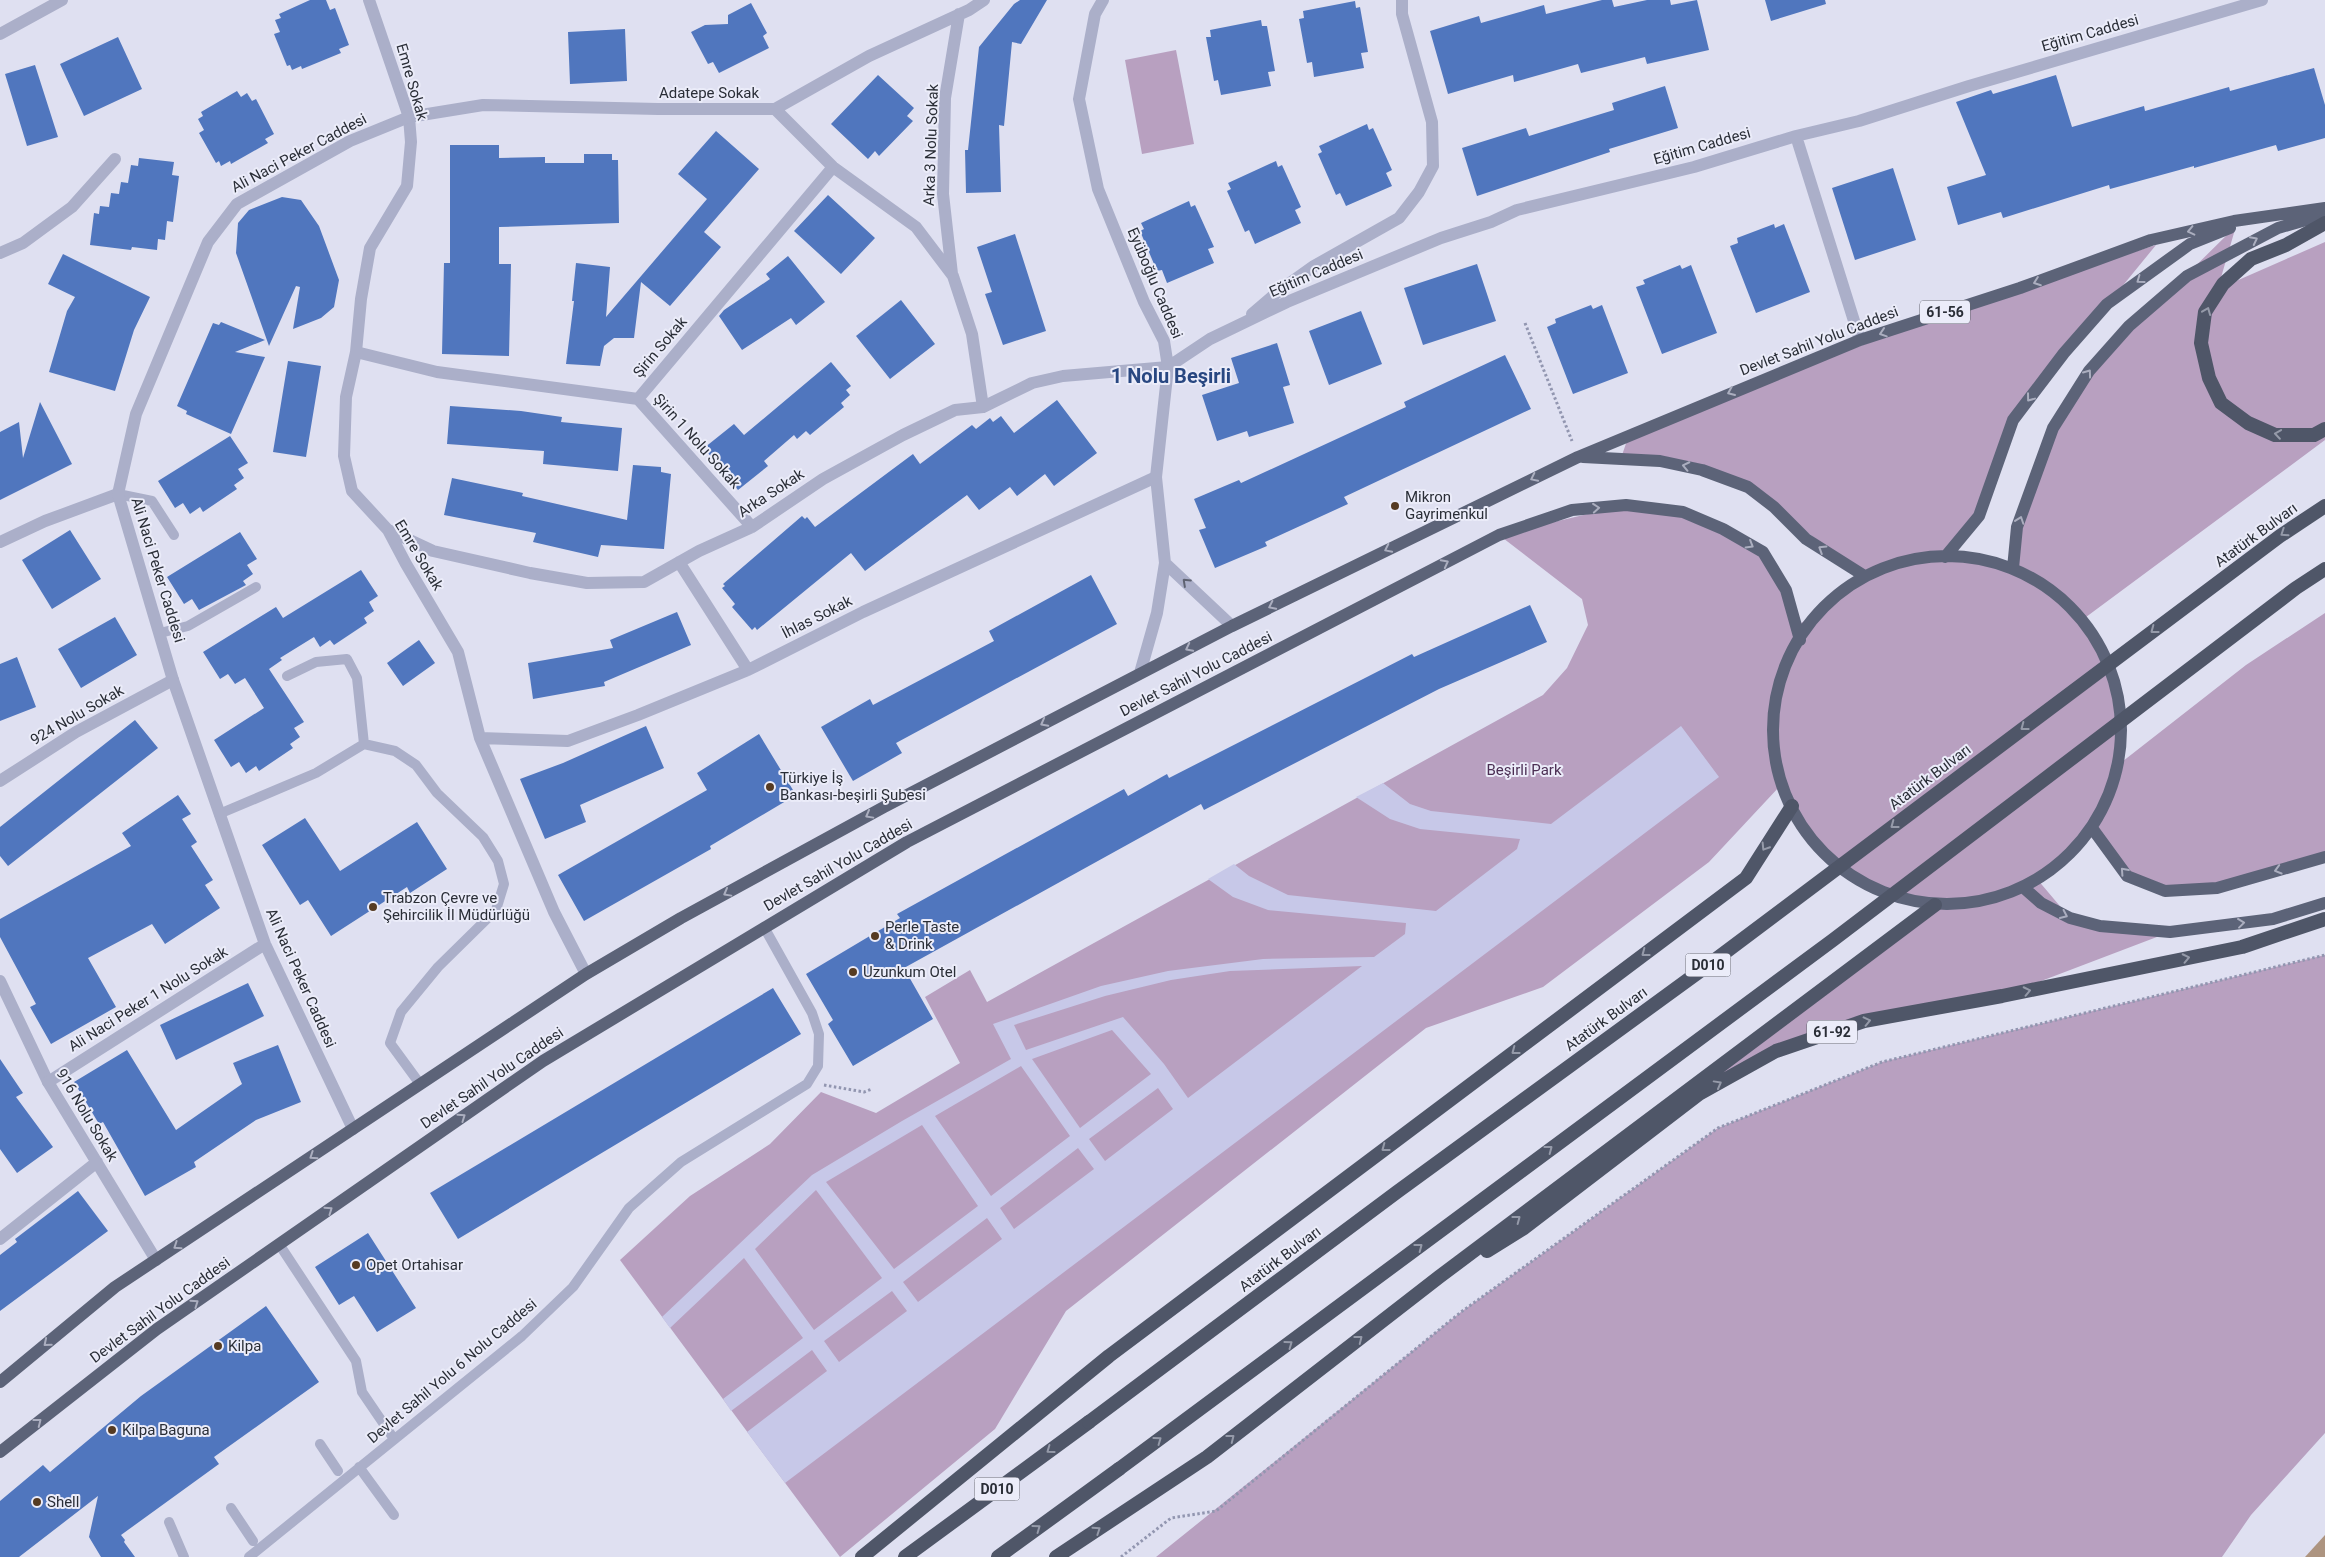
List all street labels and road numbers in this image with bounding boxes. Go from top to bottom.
street label: Eğitim Caddesi [2039,11,2141,55]
street label: Emre Sokak [392,41,432,123]
street label: Arka 3 Nolu Sokak [920,83,942,206]
street label: Adatepe Sokak [659,84,759,102]
street label: Ali Naci Peker Caddesi [228,110,370,196]
street label: Eğitim Caddesi [1651,124,1753,168]
street label: Eyüboğlu Caddesi [1123,225,1187,341]
street label: Eğitim Caddesi [1266,245,1366,301]
road number: 61-56 [1920,300,1970,324]
street label: Devlet Sahil Yolu Caddesi [1737,302,1901,380]
street label: Şirin Sokak [629,313,691,381]
street label: Şirin 1 Nolu Sokak [650,390,744,492]
street label: Arka Sokak [735,465,808,521]
street label: Ali Naci Peker Caddesi [127,495,189,645]
street label: Atatürk Bulvarı [2211,499,2301,571]
street label: Emre Sokak [391,516,447,594]
street label: İhlas Sokak [779,591,855,642]
street label: Devlet Sahil Yolu Caddesi [1117,628,1275,720]
street label: 924 Nolu Sokak [27,681,127,749]
street label: Atatürk Bulvarı [1886,740,1974,814]
street label: Devlet Sahil Yolu Caddesi [761,815,915,915]
street label: Ali Naci Peker Caddesi [262,906,340,1050]
street label: Ali Naci Peker 1 Nolu Sokak [65,942,231,1055]
road number: D010 [1686,954,1730,976]
street label: Atatürk Bulvarı [1561,983,1651,1055]
road number: 61-92 [1807,1020,1857,1044]
street label: Devlet Sahil Yolu Caddesi [417,1023,567,1133]
street label: 916 Nolu Sokak [52,1065,122,1165]
street label: Atatürk Bulvarı [1236,1222,1324,1296]
street label: Devlet Sahil Yolu Caddesi [87,1253,233,1367]
street label: Devlet Sahil Yolu 6 Nolu Caddesi [364,1295,540,1447]
road number: D010 [974,1478,1020,1500]

